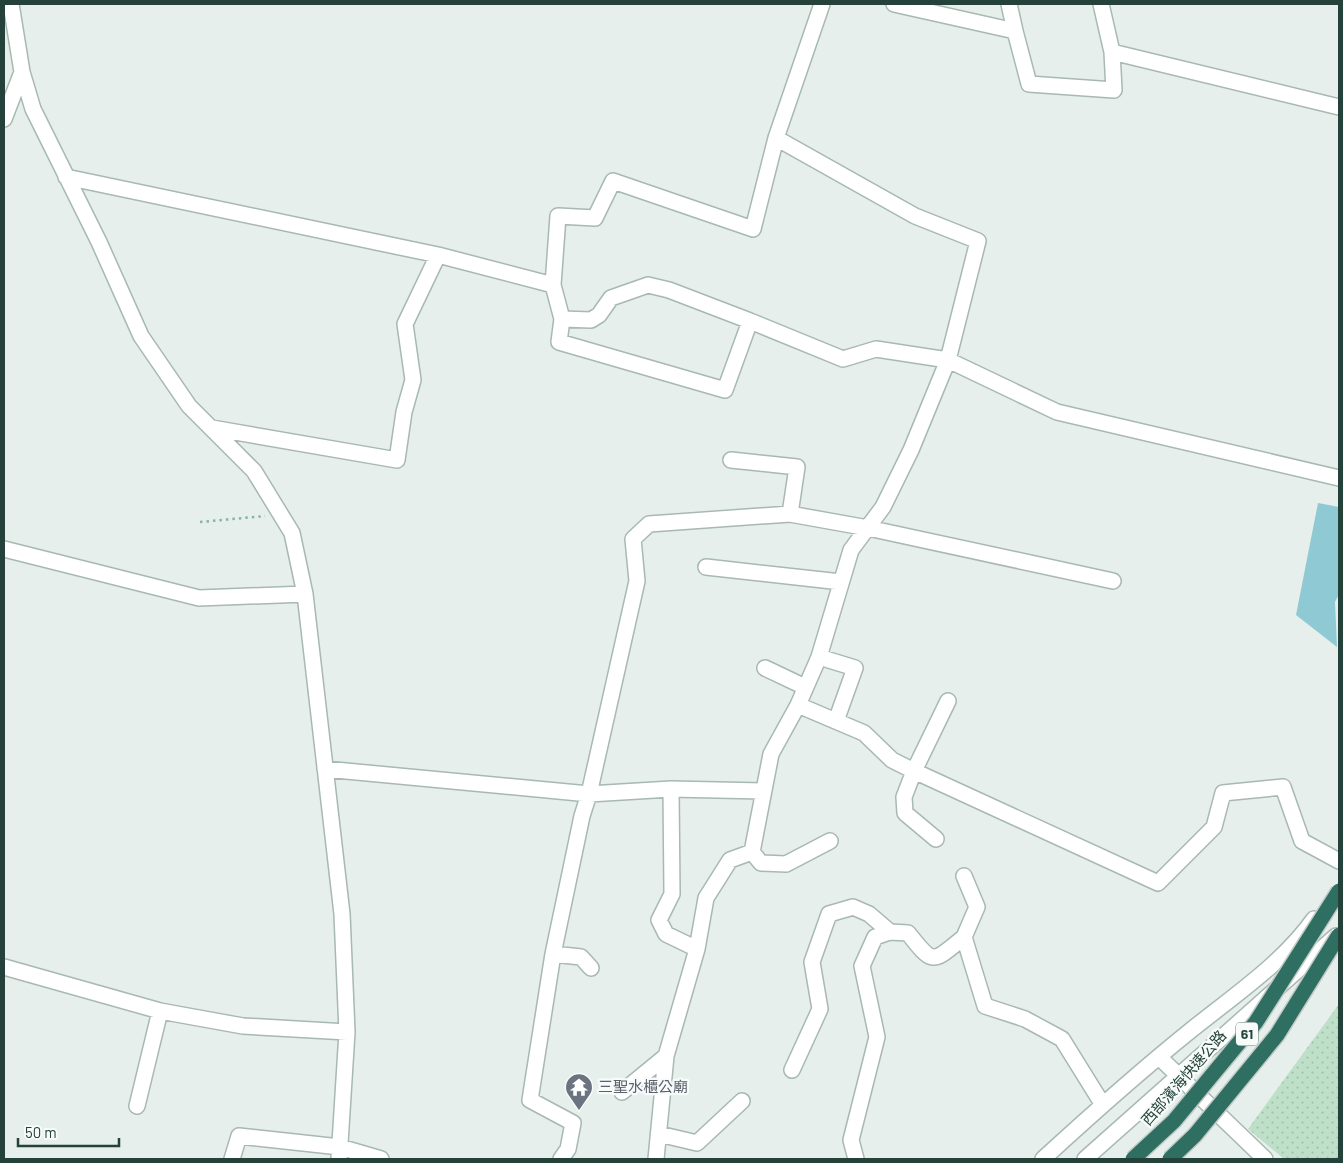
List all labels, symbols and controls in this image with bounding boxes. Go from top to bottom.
road number: 61 [1236,1022,1258,1046]
street label: 西部濱海快速公路 [1137,1026,1229,1129]
temple icon: 三聖水櫃公廟 [564,1072,594,1111]
place label: 三聖水櫃公廟 [598,1077,688,1095]
scale bar [18,1116,119,1148]
text: 50 m [25,1123,57,1141]

